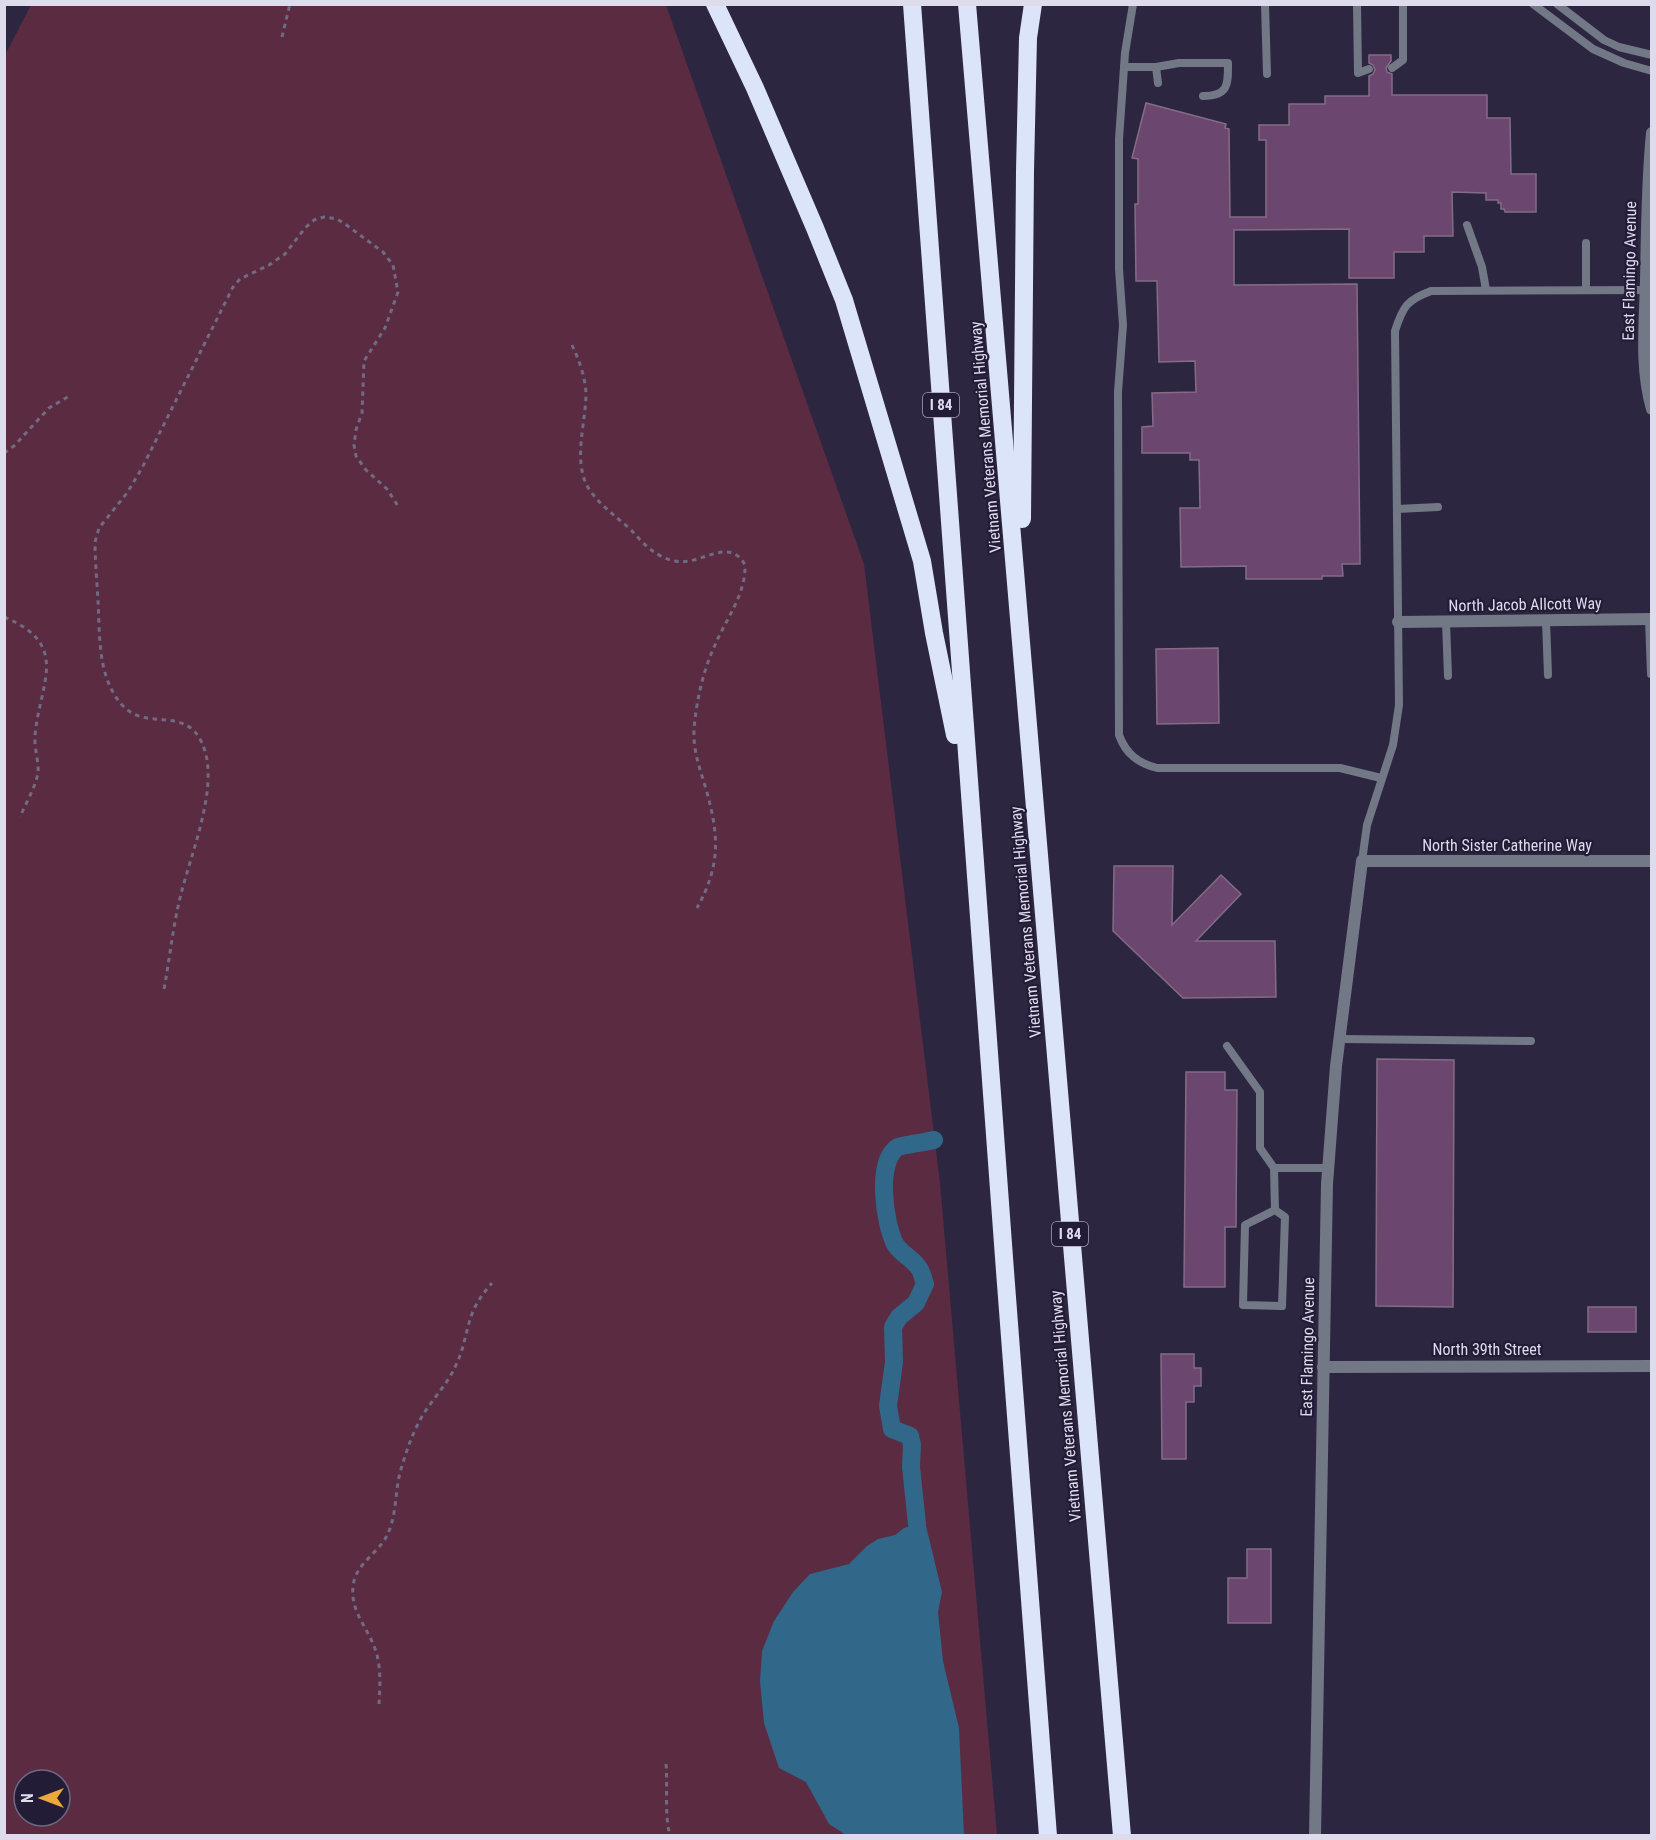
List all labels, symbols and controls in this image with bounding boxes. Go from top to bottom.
street label: East Flamingo Avenue [1619,201,1640,341]
street label: Vietnam Veterans Memorial Highway [966,320,1005,554]
road number: I 84 [923,393,959,417]
street label: North Jacob Allcott Way [1448,594,1602,615]
street label: Vietnam Veterans Memorial Highway [1006,805,1045,1039]
street label: North Sister Catherine Way [1422,836,1592,855]
road number: I 84 [1052,1222,1088,1246]
street label: East Flamingo Avenue [1297,1277,1318,1417]
street label: Vietnam Veterans Memorial Highway [1046,1289,1085,1523]
street label: North 39th Street [1433,1340,1542,1359]
north arrow [12,1768,72,1828]
text: N [18,1793,37,1803]

